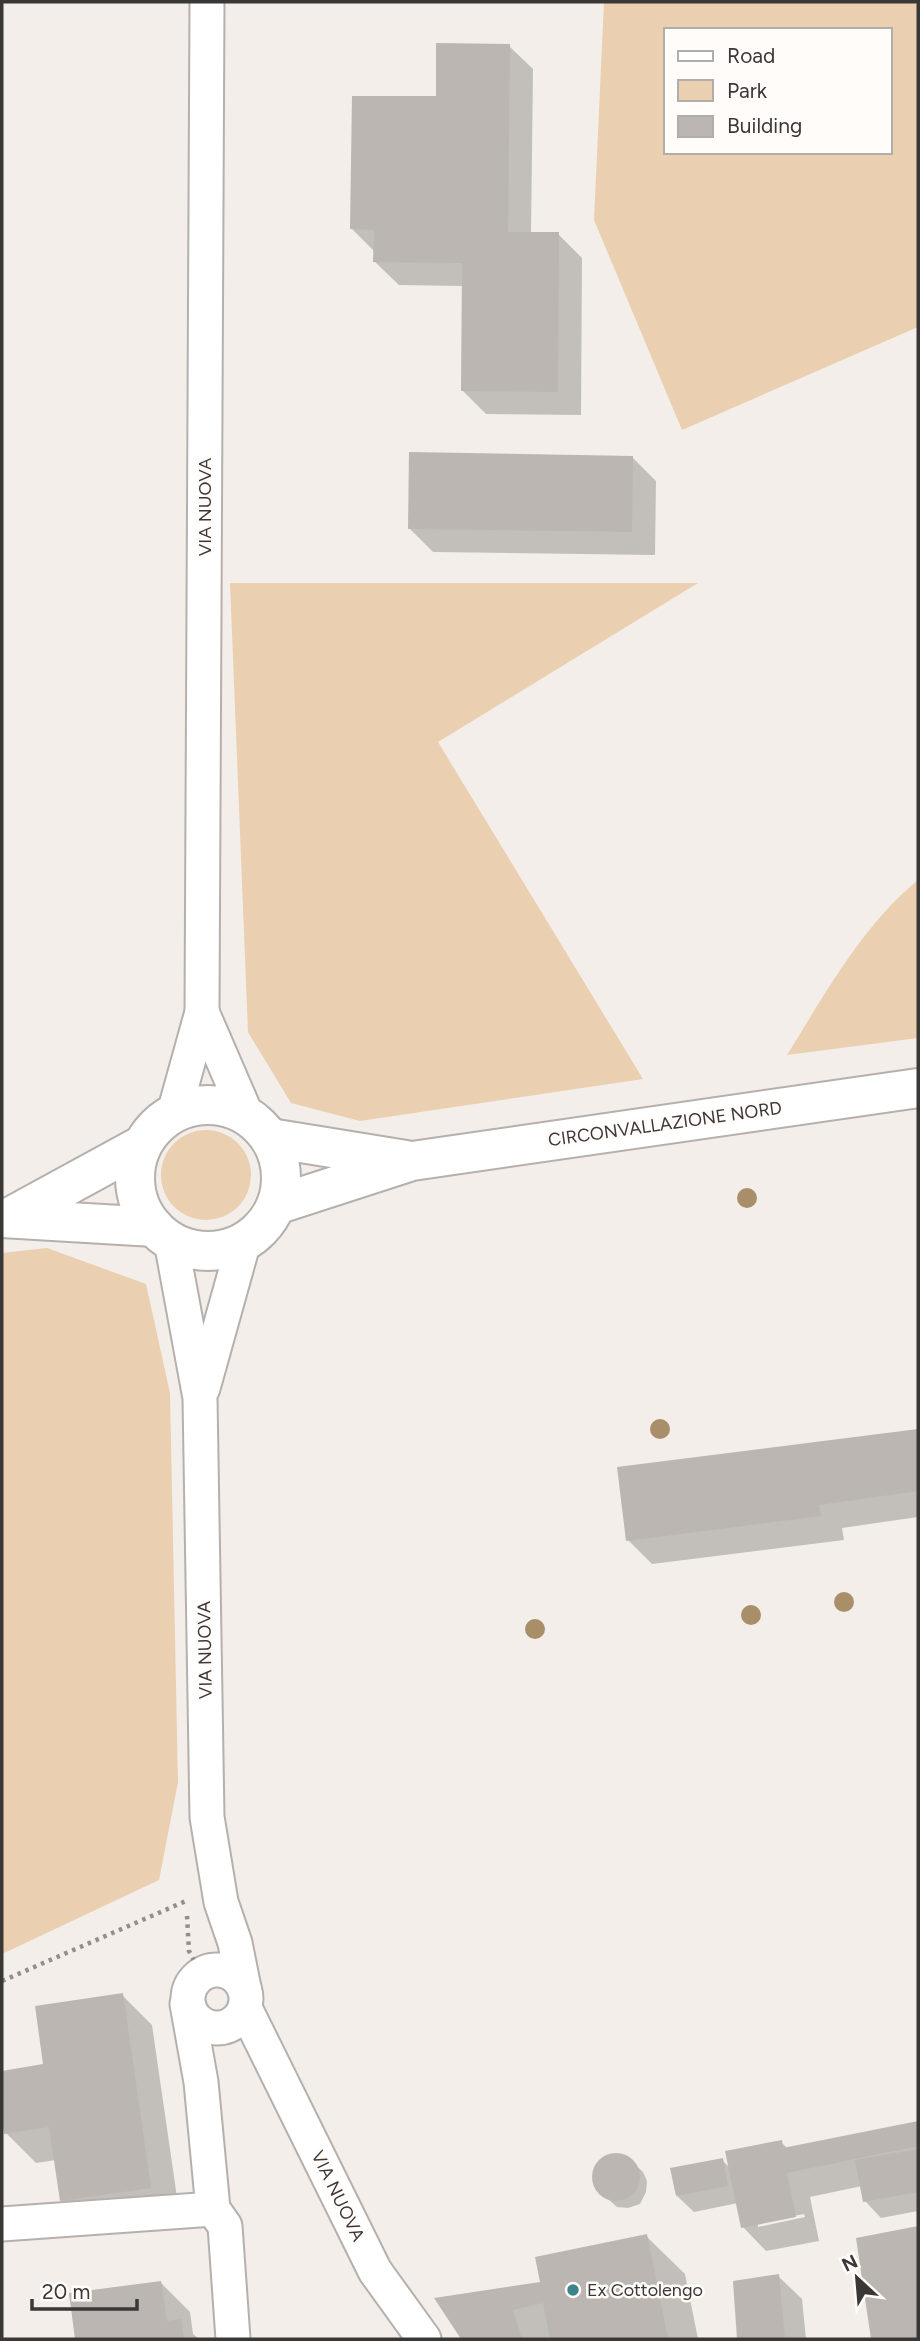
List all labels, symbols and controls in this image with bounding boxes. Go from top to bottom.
legend [664,28,892,154]
text: Road [727,43,775,68]
text: Park [727,78,768,103]
text: Building [727,113,802,138]
street label: VIA NUOVA [194,458,216,556]
street label: CIRCONVALLAZIONE NORD [547,1097,783,1151]
street label: VIA NUOVA [193,1601,217,1699]
street label: VIA NUOVA [307,2147,369,2245]
north arrow [822,2243,892,2313]
text: N [838,2250,861,2277]
scale bar [32,2268,136,2312]
text: 20 m [42,2279,90,2304]
place label: Ex Cottolengo [587,2279,703,2301]
marker: Ex Cottolengo [565,2282,581,2298]

